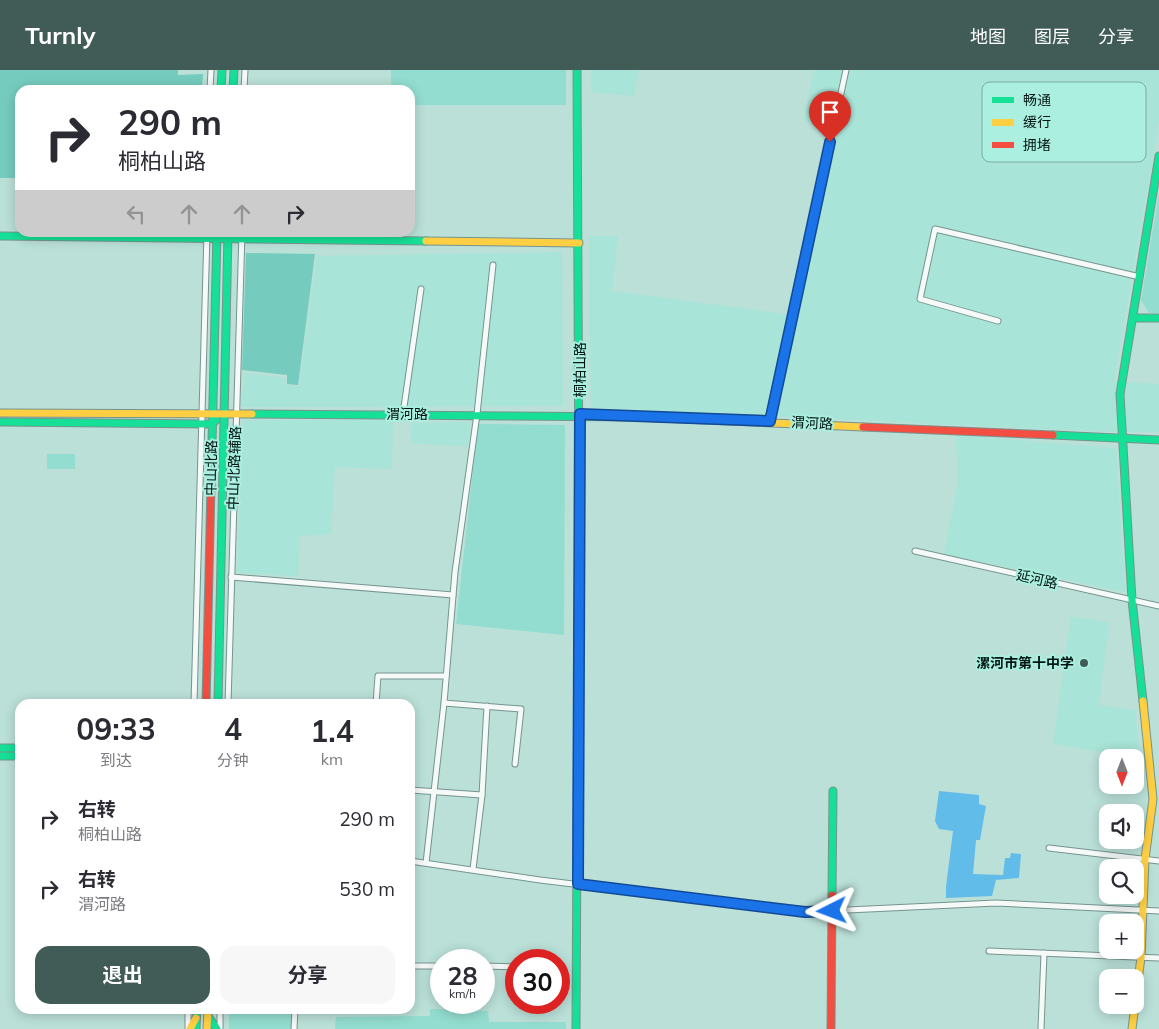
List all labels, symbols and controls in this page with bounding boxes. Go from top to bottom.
text: Turnly [25,20,96,50]
text: 地图 [970,25,1006,48]
text: 图层 [1034,25,1070,48]
text: 分享 [1098,25,1134,48]
legend [982,82,1146,162]
pin [809,91,851,142]
text: 畅通 [1023,91,1051,109]
icon: arrive [816,98,844,126]
text: 290 m [118,100,222,144]
icon: right [35,105,100,170]
text: 缓行 [1023,113,1051,131]
text: 拥堵 [1023,136,1051,154]
text: 桐柏山路 [118,147,206,175]
icon: left [122,200,150,228]
icon: ahead [175,200,203,228]
icon: ahead [228,200,256,228]
icon: right [281,200,309,228]
street label: 桐柏山路 [571,342,589,398]
street label: 渭河路 [386,405,428,423]
street label: 渭河路 [791,413,833,433]
street label: 中山北路辅路 [224,426,244,510]
street label: 中山北路 [202,440,220,496]
street label: 延河路 [1015,566,1059,592]
place label: 漯河市第十中学 [976,654,1074,672]
marker: 漯河市第十中学 [1078,657,1090,669]
text: 09:33 [76,710,156,748]
text: 4 [224,710,242,748]
text: 1.4 [310,712,354,750]
text: km [321,749,343,769]
north arrow [1099,749,1144,794]
map controls [1099,749,1144,1014]
text: 到达 [100,750,132,770]
text: 分钟 [217,750,249,770]
text: 右转 [78,797,116,821]
button: sound [1099,804,1144,849]
icon: right [35,805,63,833]
text: 290 m [339,807,395,831]
text: 桐柏山路 [78,824,142,844]
button: search [1099,859,1144,904]
text: 右转 [78,867,116,891]
icon: right [35,875,63,903]
text: 530 m [339,877,395,901]
position arrow [805,884,857,936]
text: 渭河路 [78,894,126,914]
button: + [1099,914,1144,959]
button: 退出 [35,946,210,1004]
button: 分享 [220,946,395,1004]
speed limit sign: 30 [505,949,570,1014]
text: 28 [447,960,478,991]
button: − [1099,969,1144,1014]
text: km/h [449,986,476,1001]

